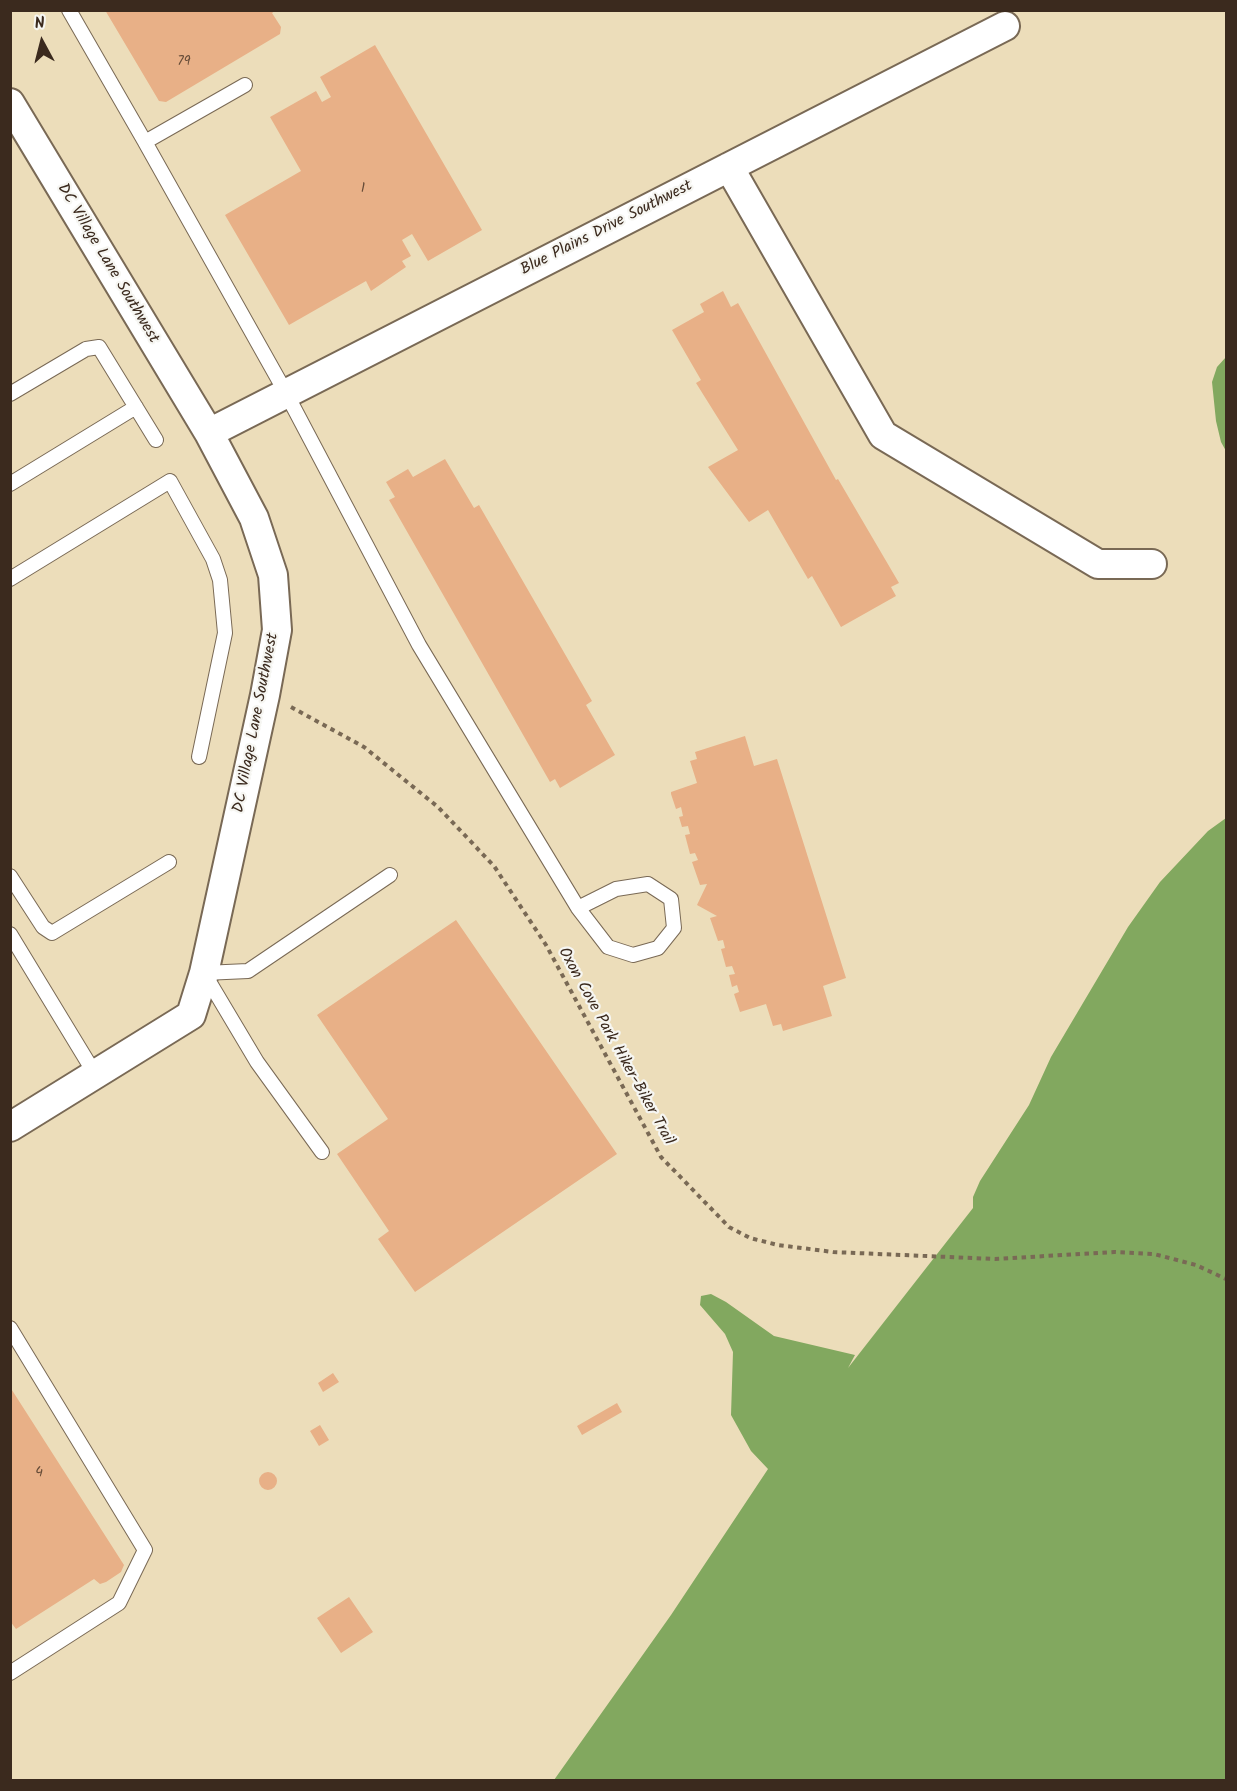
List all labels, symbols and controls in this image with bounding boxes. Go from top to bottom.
text: N [33,11,46,37]
north arrow [12,12,72,72]
house number: 79 [177,55,191,71]
street label: Blue Plains Drive Southwest [518,177,696,281]
street label: DC Village Lane Southwest [52,181,162,347]
house number: 1 [361,182,365,198]
street label: DC Village Lane Southwest [230,631,284,815]
street label: Oxon Cove Park Hiker-Biker Trail [553,945,677,1149]
house number: 4 [35,1466,43,1482]

